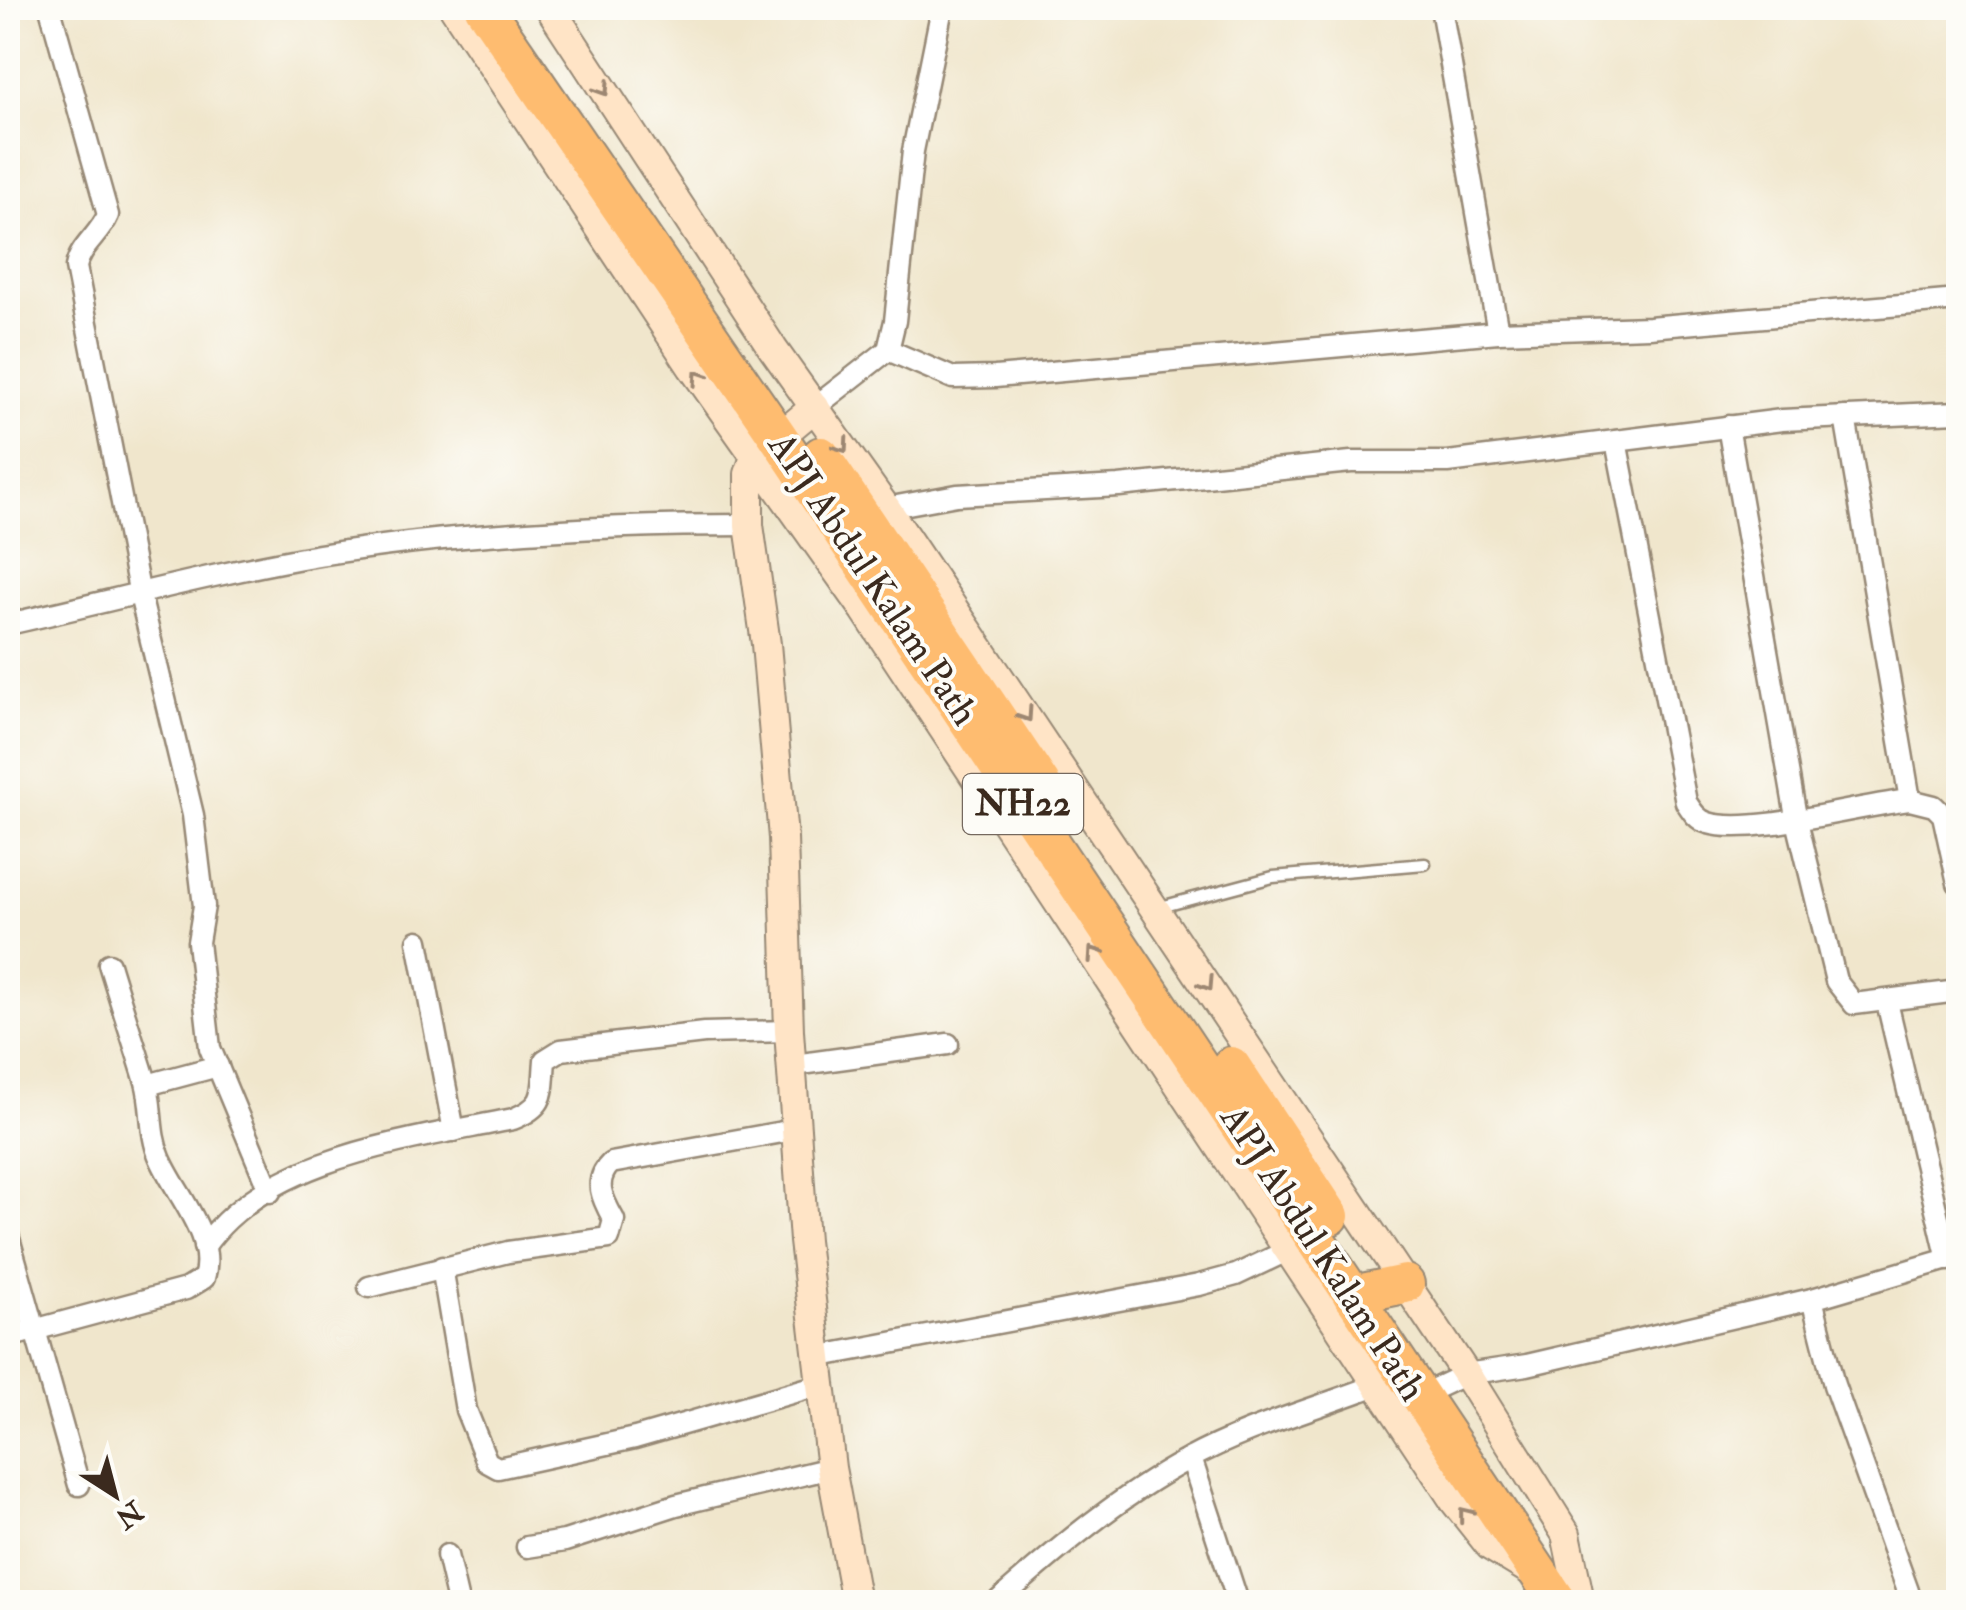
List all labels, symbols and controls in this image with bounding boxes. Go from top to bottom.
one-way arrow [591,78,610,96]
one-way arrow [693,369,711,388]
street label: APJ Abdul Kalam Path [757,423,989,735]
one-way arrow [830,435,849,454]
one-way arrow [1014,703,1032,722]
road number: NH22 [963,774,1083,834]
one-way arrow [1087,945,1106,963]
one-way arrow [1195,973,1213,992]
street label: APJ Abdul Kalam Path [1209,1095,1437,1410]
north arrow [65,1445,165,1545]
text: N [108,1492,150,1536]
one-way arrow [1459,1507,1477,1525]

